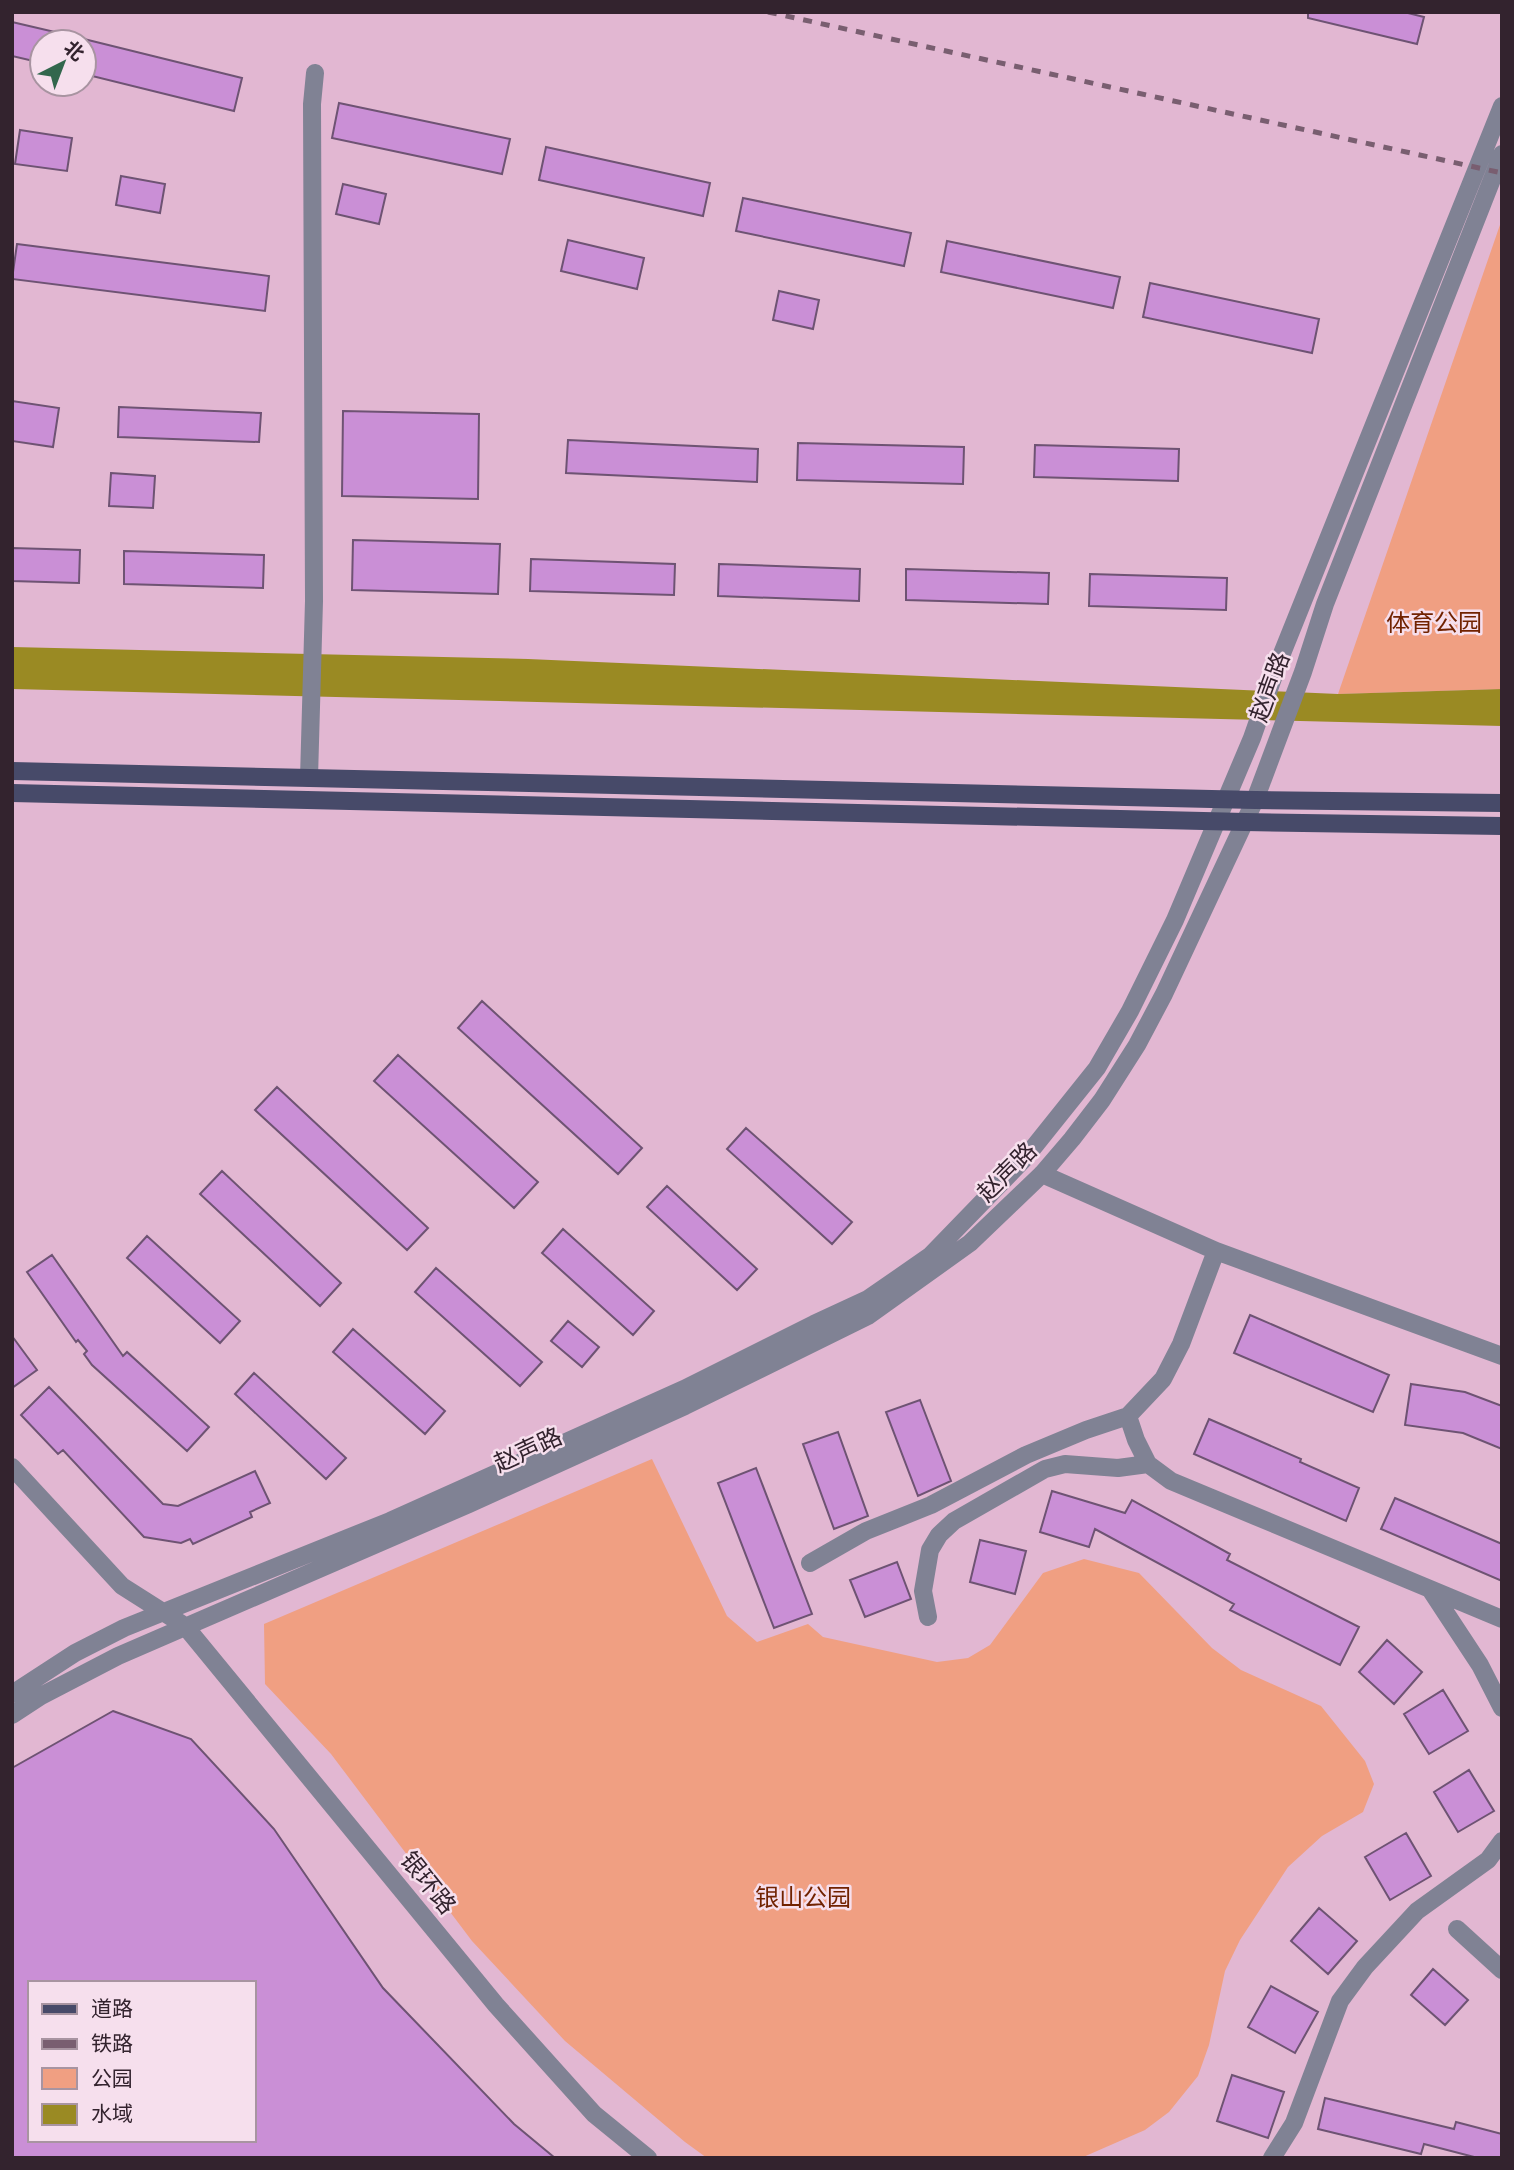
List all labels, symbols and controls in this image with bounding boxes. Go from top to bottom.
north arrow [28,28,98,98]
text: 北 [60,36,89,65]
park label: 体育公园 [1386,609,1482,636]
street label: 赵声路 [1245,648,1295,725]
street label: 赵声路 [972,1137,1042,1207]
street label: 赵声路 [489,1422,566,1477]
street label: 银环路 [395,1846,462,1919]
park label: 银山公园 [755,1884,851,1911]
legend [28,1981,256,2142]
text: 道路 [91,1996,133,2020]
text: 铁路 [91,2031,133,2055]
text: 公园 [91,2066,133,2090]
text: 水域 [91,2101,133,2125]

